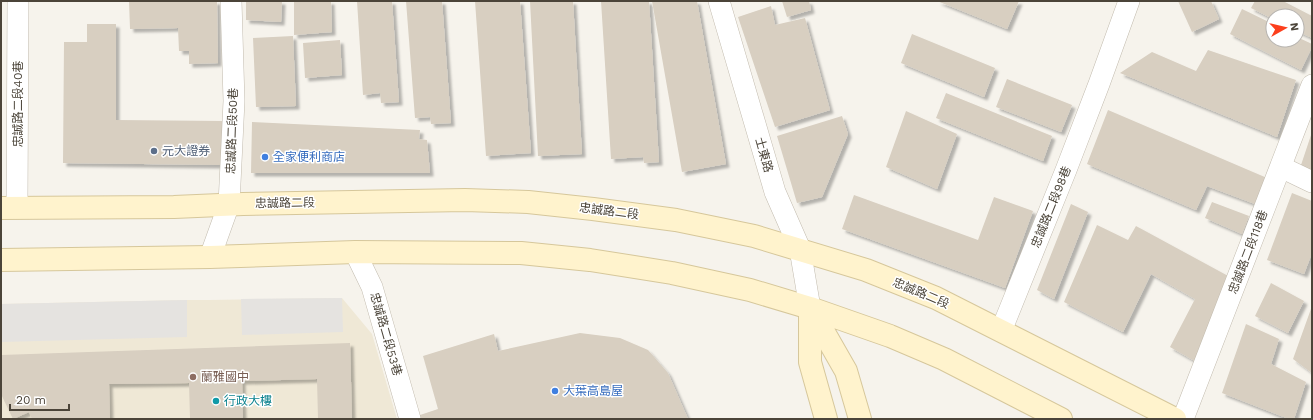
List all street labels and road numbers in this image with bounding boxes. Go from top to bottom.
street label: 忠誠路二段40巷 [11,61,25,147]
street label: 忠誠路二段50巷 [223,88,241,174]
street label: 士東路 [752,136,776,174]
street label: 忠誠路二段98巷 [1028,164,1074,250]
street label: 忠誠路二段 [255,195,315,211]
street label: 忠誠路二段 [578,200,640,222]
street label: 忠誠路二段118巷 [1226,208,1270,296]
street label: 忠誠路二段 [891,275,951,311]
street label: 忠誠路二段53巷 [367,291,405,377]

